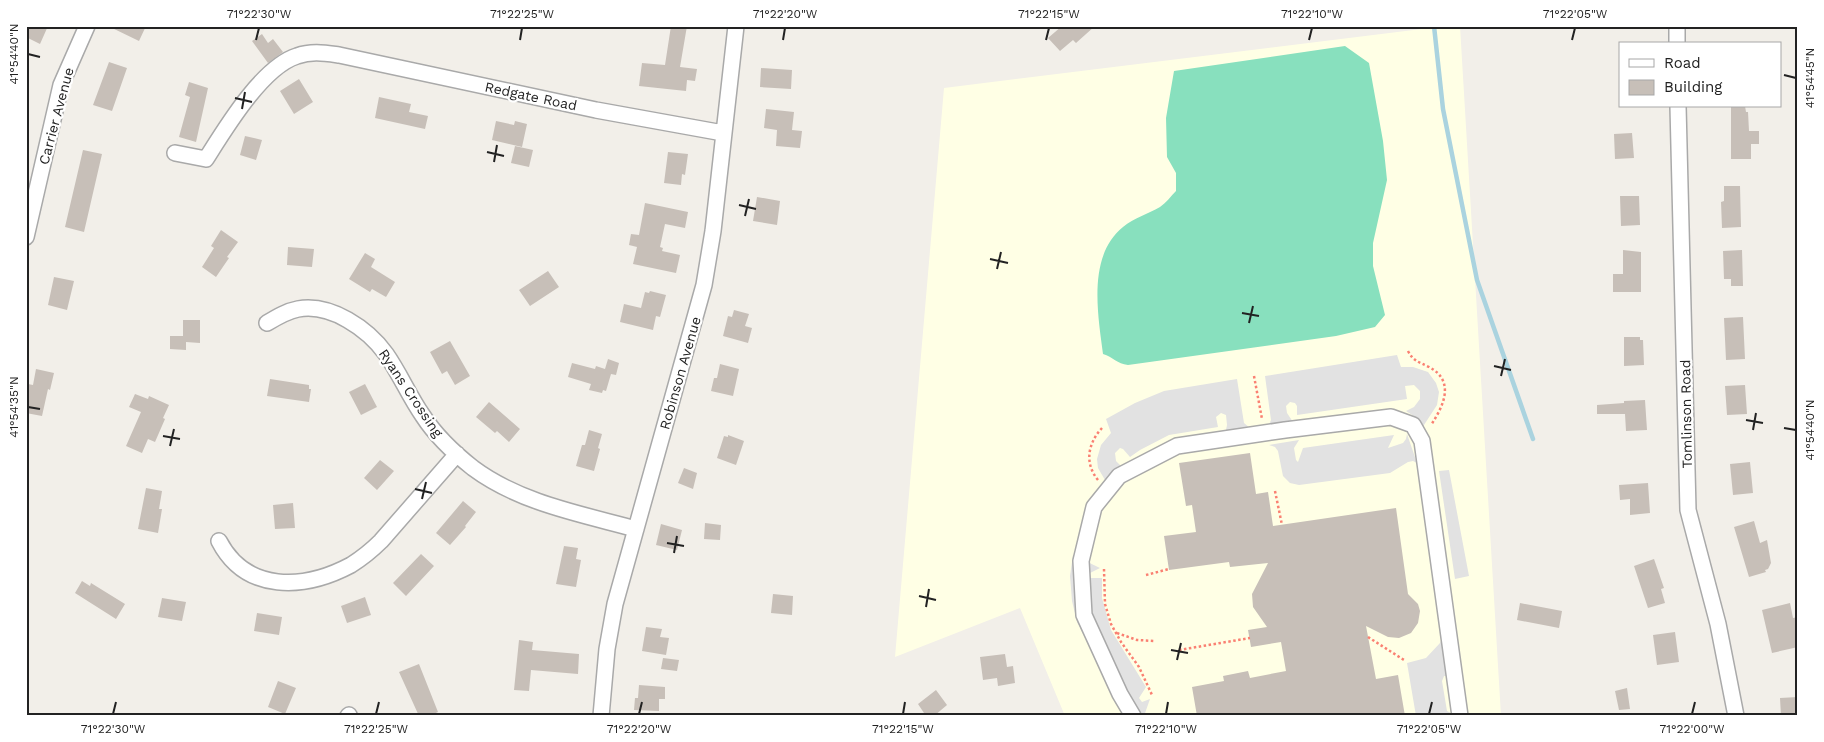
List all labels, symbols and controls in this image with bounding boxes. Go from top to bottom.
text: 71°22'30"W [227,7,292,21]
text: 71°22'25"W [490,7,555,21]
text: 71°22'20"W [753,7,818,21]
text: 71°22'15"W [1018,7,1080,21]
text: 71°22'10"W [1281,7,1344,21]
text: 71°22'05"W [1543,7,1608,21]
text: 41°54'40"N [7,23,21,85]
legend [1619,42,1782,108]
text: 41°54'45"N [1803,48,1817,108]
text: Road [1664,54,1701,72]
street label: Carrier Avenue [35,66,77,166]
street label: Redgate Road [483,78,579,114]
text: Building [1664,78,1722,96]
street label: Robinson Avenue [656,315,704,431]
street label: Ryans Crossing [376,346,447,440]
street label: Tomlinson Road [1677,360,1695,468]
text: 41°54'35"N [7,376,21,438]
text: 41°54'40"N [1803,399,1817,461]
text: 71°22'30"W [81,722,146,736]
text: 71°22'25"W [344,722,409,736]
text: 71°22'20"W [607,722,672,736]
text: 71°22'15"W [872,722,934,736]
text: 71°22'10"W [1135,722,1198,736]
text: 71°22'05"W [1397,722,1462,736]
text: 71°22'00"W [1659,722,1725,736]

